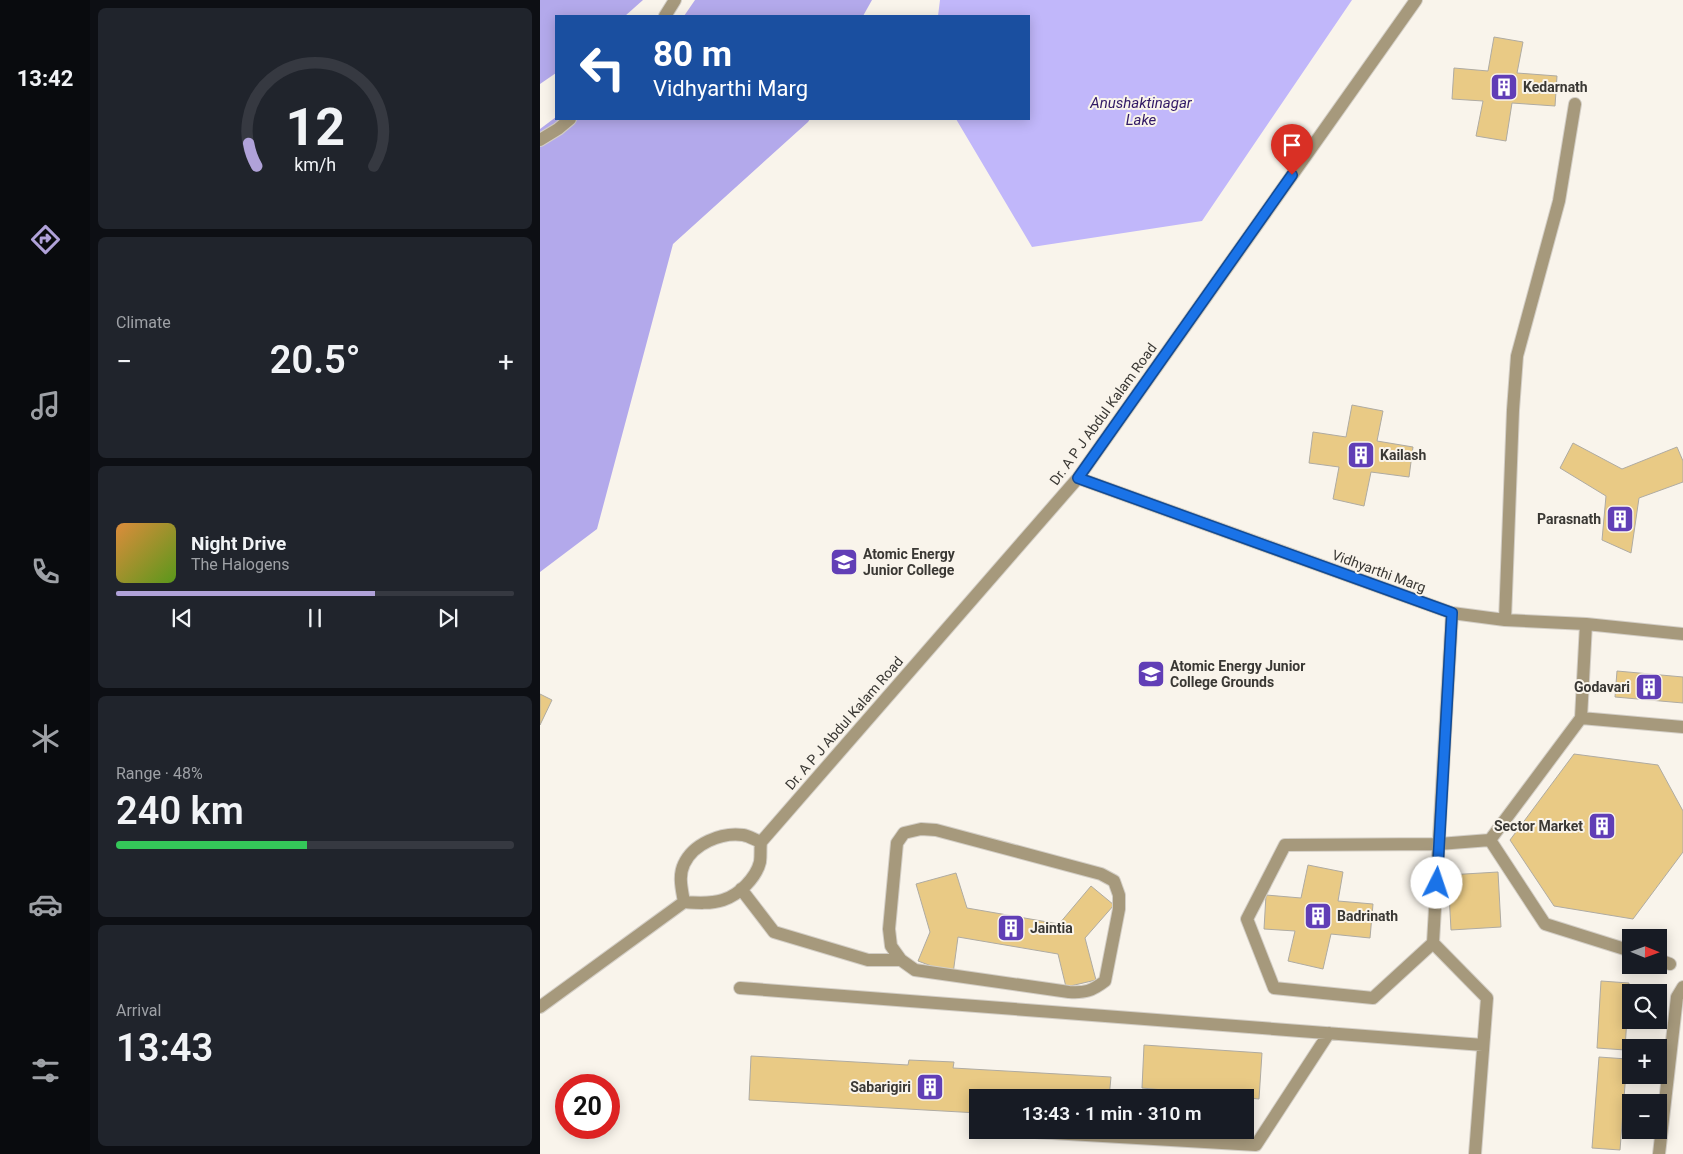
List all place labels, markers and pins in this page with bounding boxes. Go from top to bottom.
building icon: Kedarnath [1489,72,1519,102]
place label: Kedarnath [1523,79,1588,95]
pin [1271,124,1313,175]
building icon: Kailash [1346,440,1376,470]
place label: Kailash [1380,447,1426,463]
building icon: Parasnath [1605,504,1635,534]
place label: Parasnath [1537,511,1601,527]
place label: Atomic Energy Junior College [863,546,956,578]
school or university icon: Atomic Energy Junior College [829,547,859,577]
place label: Atomic Energy Junior College Grounds [1170,658,1305,690]
school or university icon: Atomic Energy Junior College Grounds [1136,659,1166,689]
building icon: Godavari [1634,672,1664,702]
place label: Godavari [1574,679,1630,695]
building icon: Sector Market [1587,811,1617,841]
place label: Sector Market [1494,818,1583,834]
building icon: Badrinath [1303,901,1333,931]
place label: Badrinath [1337,908,1398,924]
building icon: Jaintia [996,913,1026,943]
place label: Jaintia [1030,920,1073,936]
building icon: Sabarigiri [915,1072,945,1102]
place label: Sabarigiri [850,1079,911,1095]

